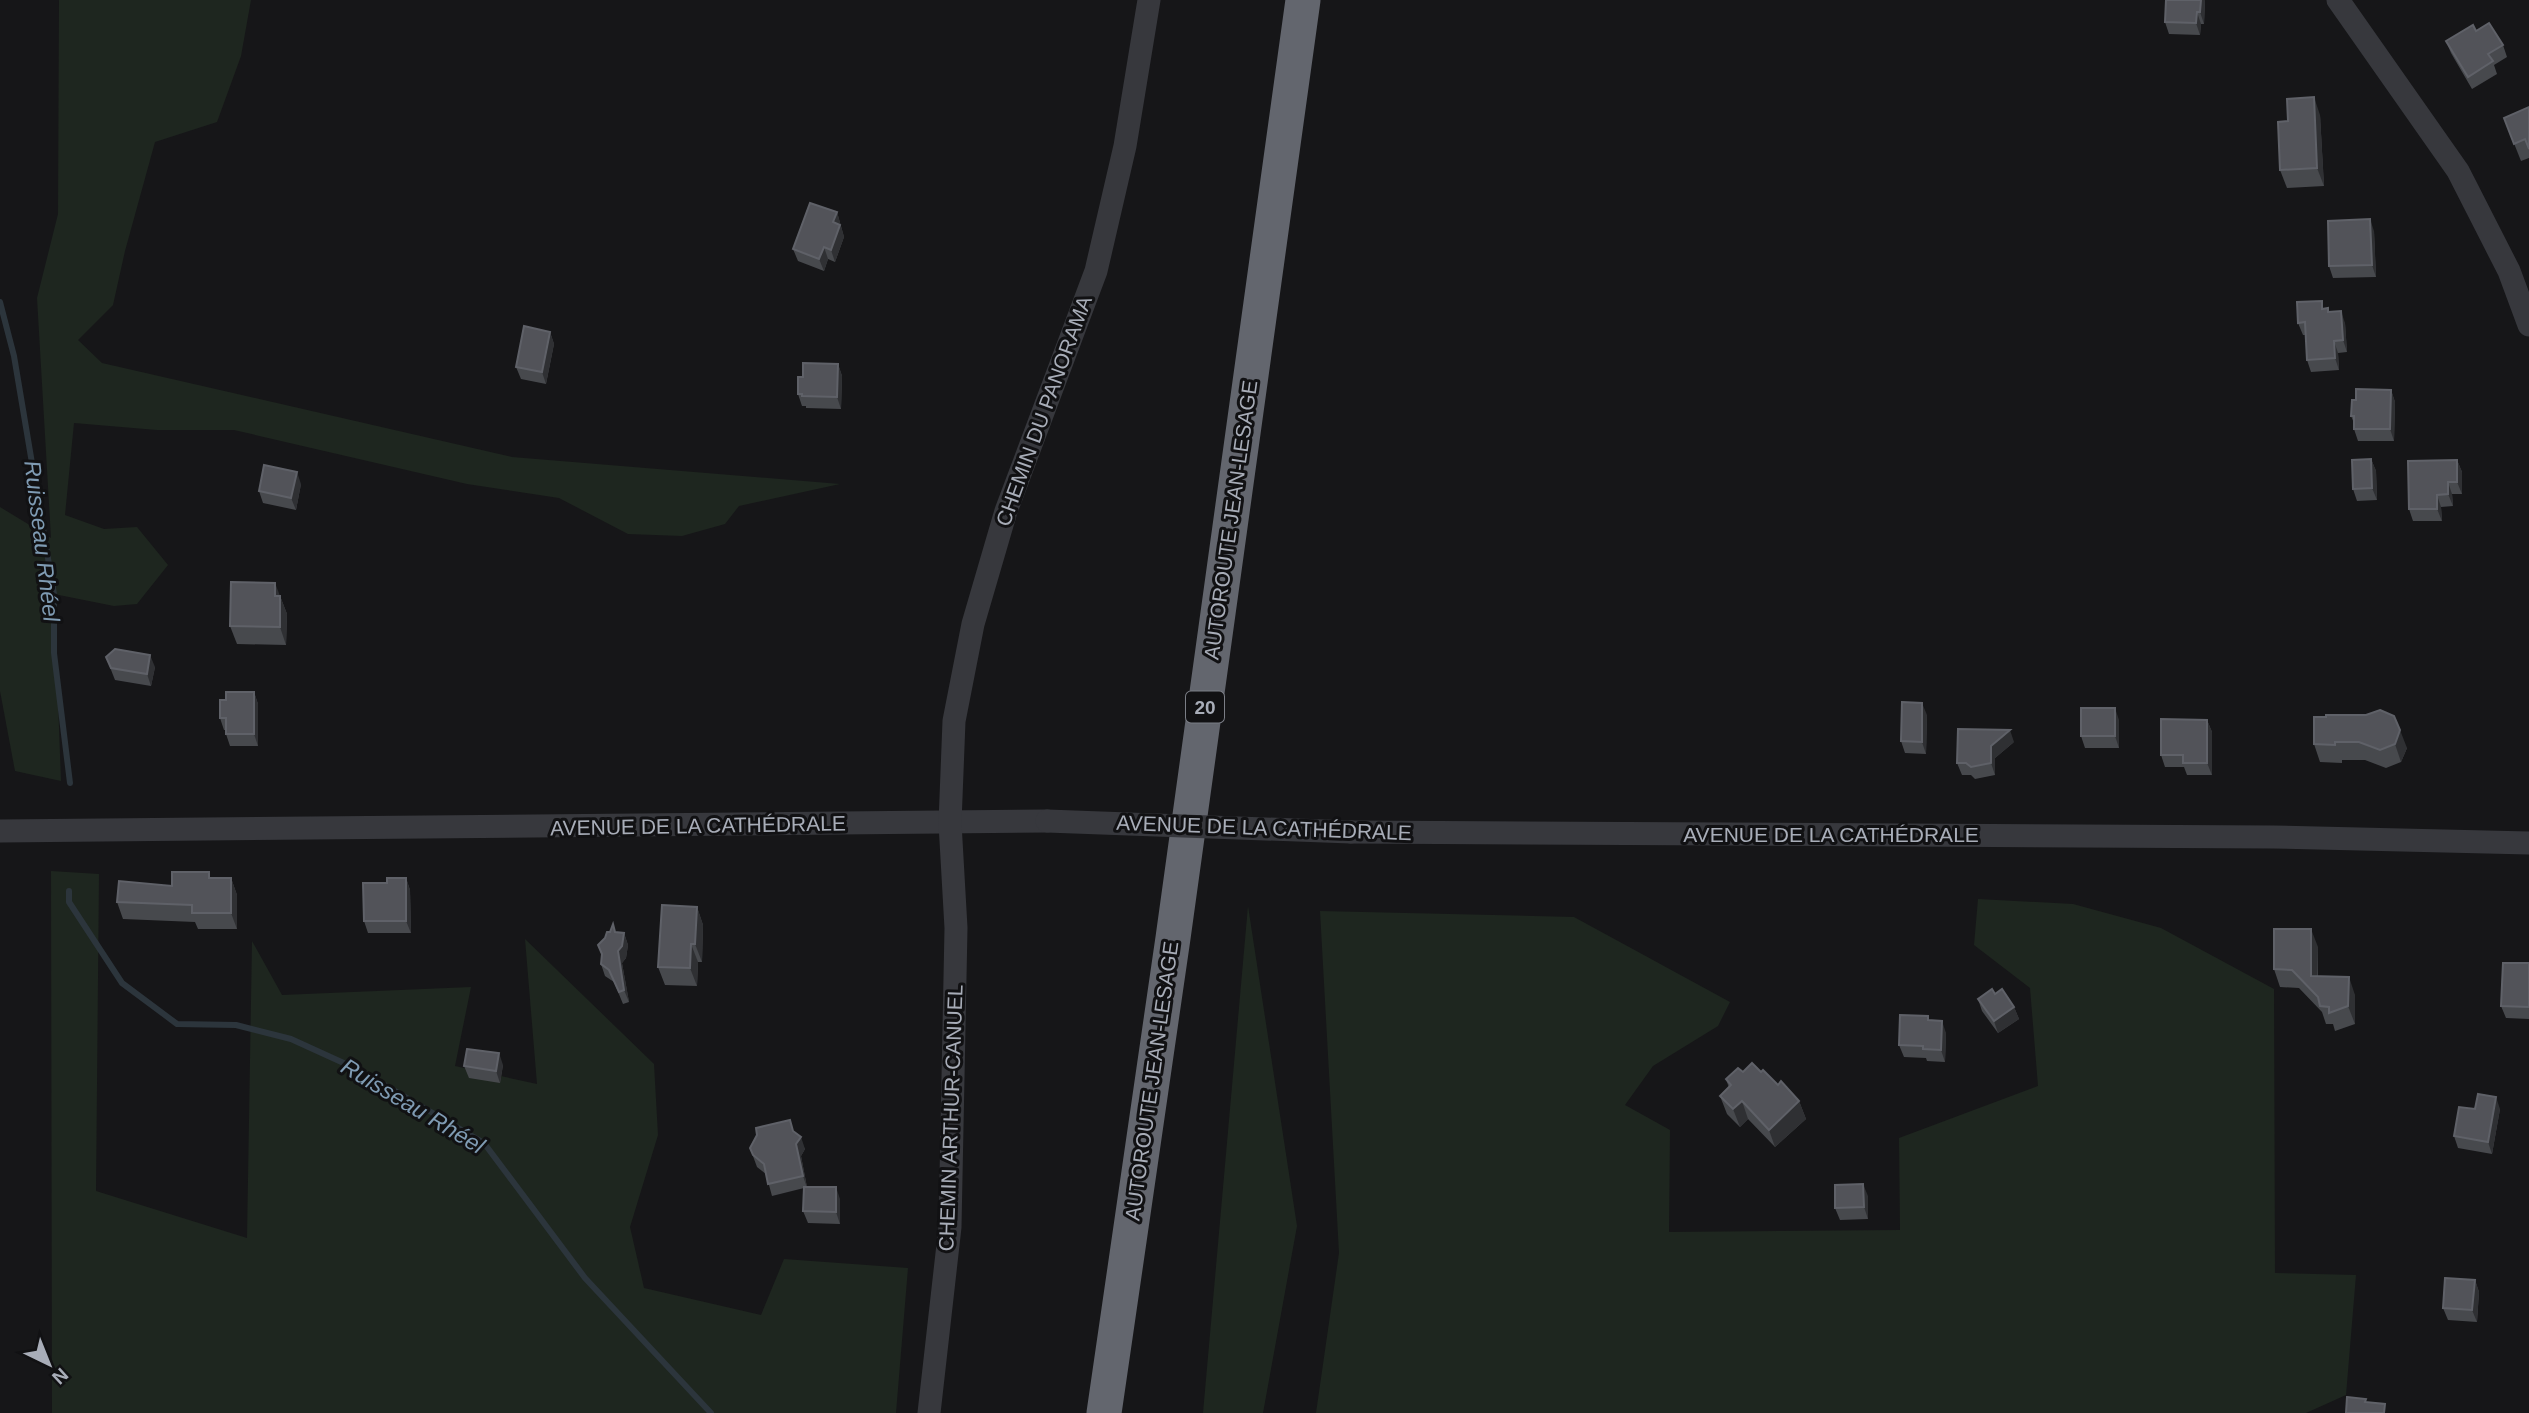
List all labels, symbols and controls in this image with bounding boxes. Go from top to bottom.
street label: CHEMIN DU PANORAMA [991,293,1096,529]
street label: AUTOROUTE JEAN-LESAGE [1199,379,1262,661]
water label: Ruisseau Rhéel [19,459,65,624]
road number: 20 [1186,692,1224,722]
street label: AVENUE DE LA CATHÉDRALE [550,811,846,840]
street label: AVENUE DE LA CATHÉDRALE [1116,811,1412,844]
street label: AVENUE DE LA CATHÉDRALE [1683,823,1979,846]
street label: AUTOROUTE JEAN-LESAGE [1120,940,1183,1222]
street label: CHEMIN ARTHUR-CANUEL [934,984,967,1252]
water label: Ruisseau Rhéel [337,1053,490,1159]
north arrow [14,1329,84,1399]
text: N [48,1364,72,1388]

